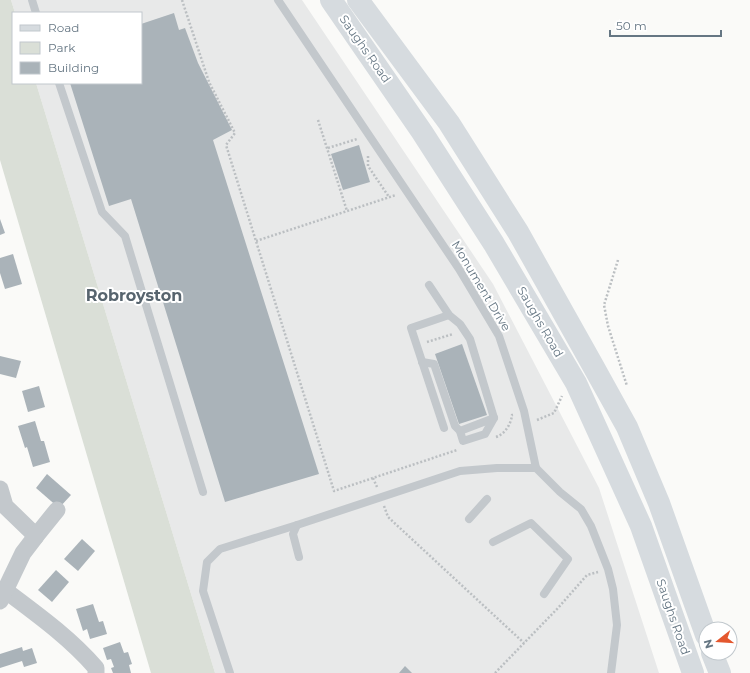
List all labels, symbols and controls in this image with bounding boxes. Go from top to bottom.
legend [12,12,142,84]
street label: Saughs Road [337,12,394,85]
scale bar [610,12,721,38]
text: 50 m [616,18,647,33]
text: Road [48,20,79,35]
text: Park [48,40,76,55]
text: Building [48,60,99,75]
street label: Monument Drive [449,238,514,334]
street label: Saughs Road [514,284,567,360]
district label: Robroyston [86,286,182,305]
street label: Saughs Road [653,577,693,657]
north arrow [698,621,738,661]
text: N [700,638,716,650]

